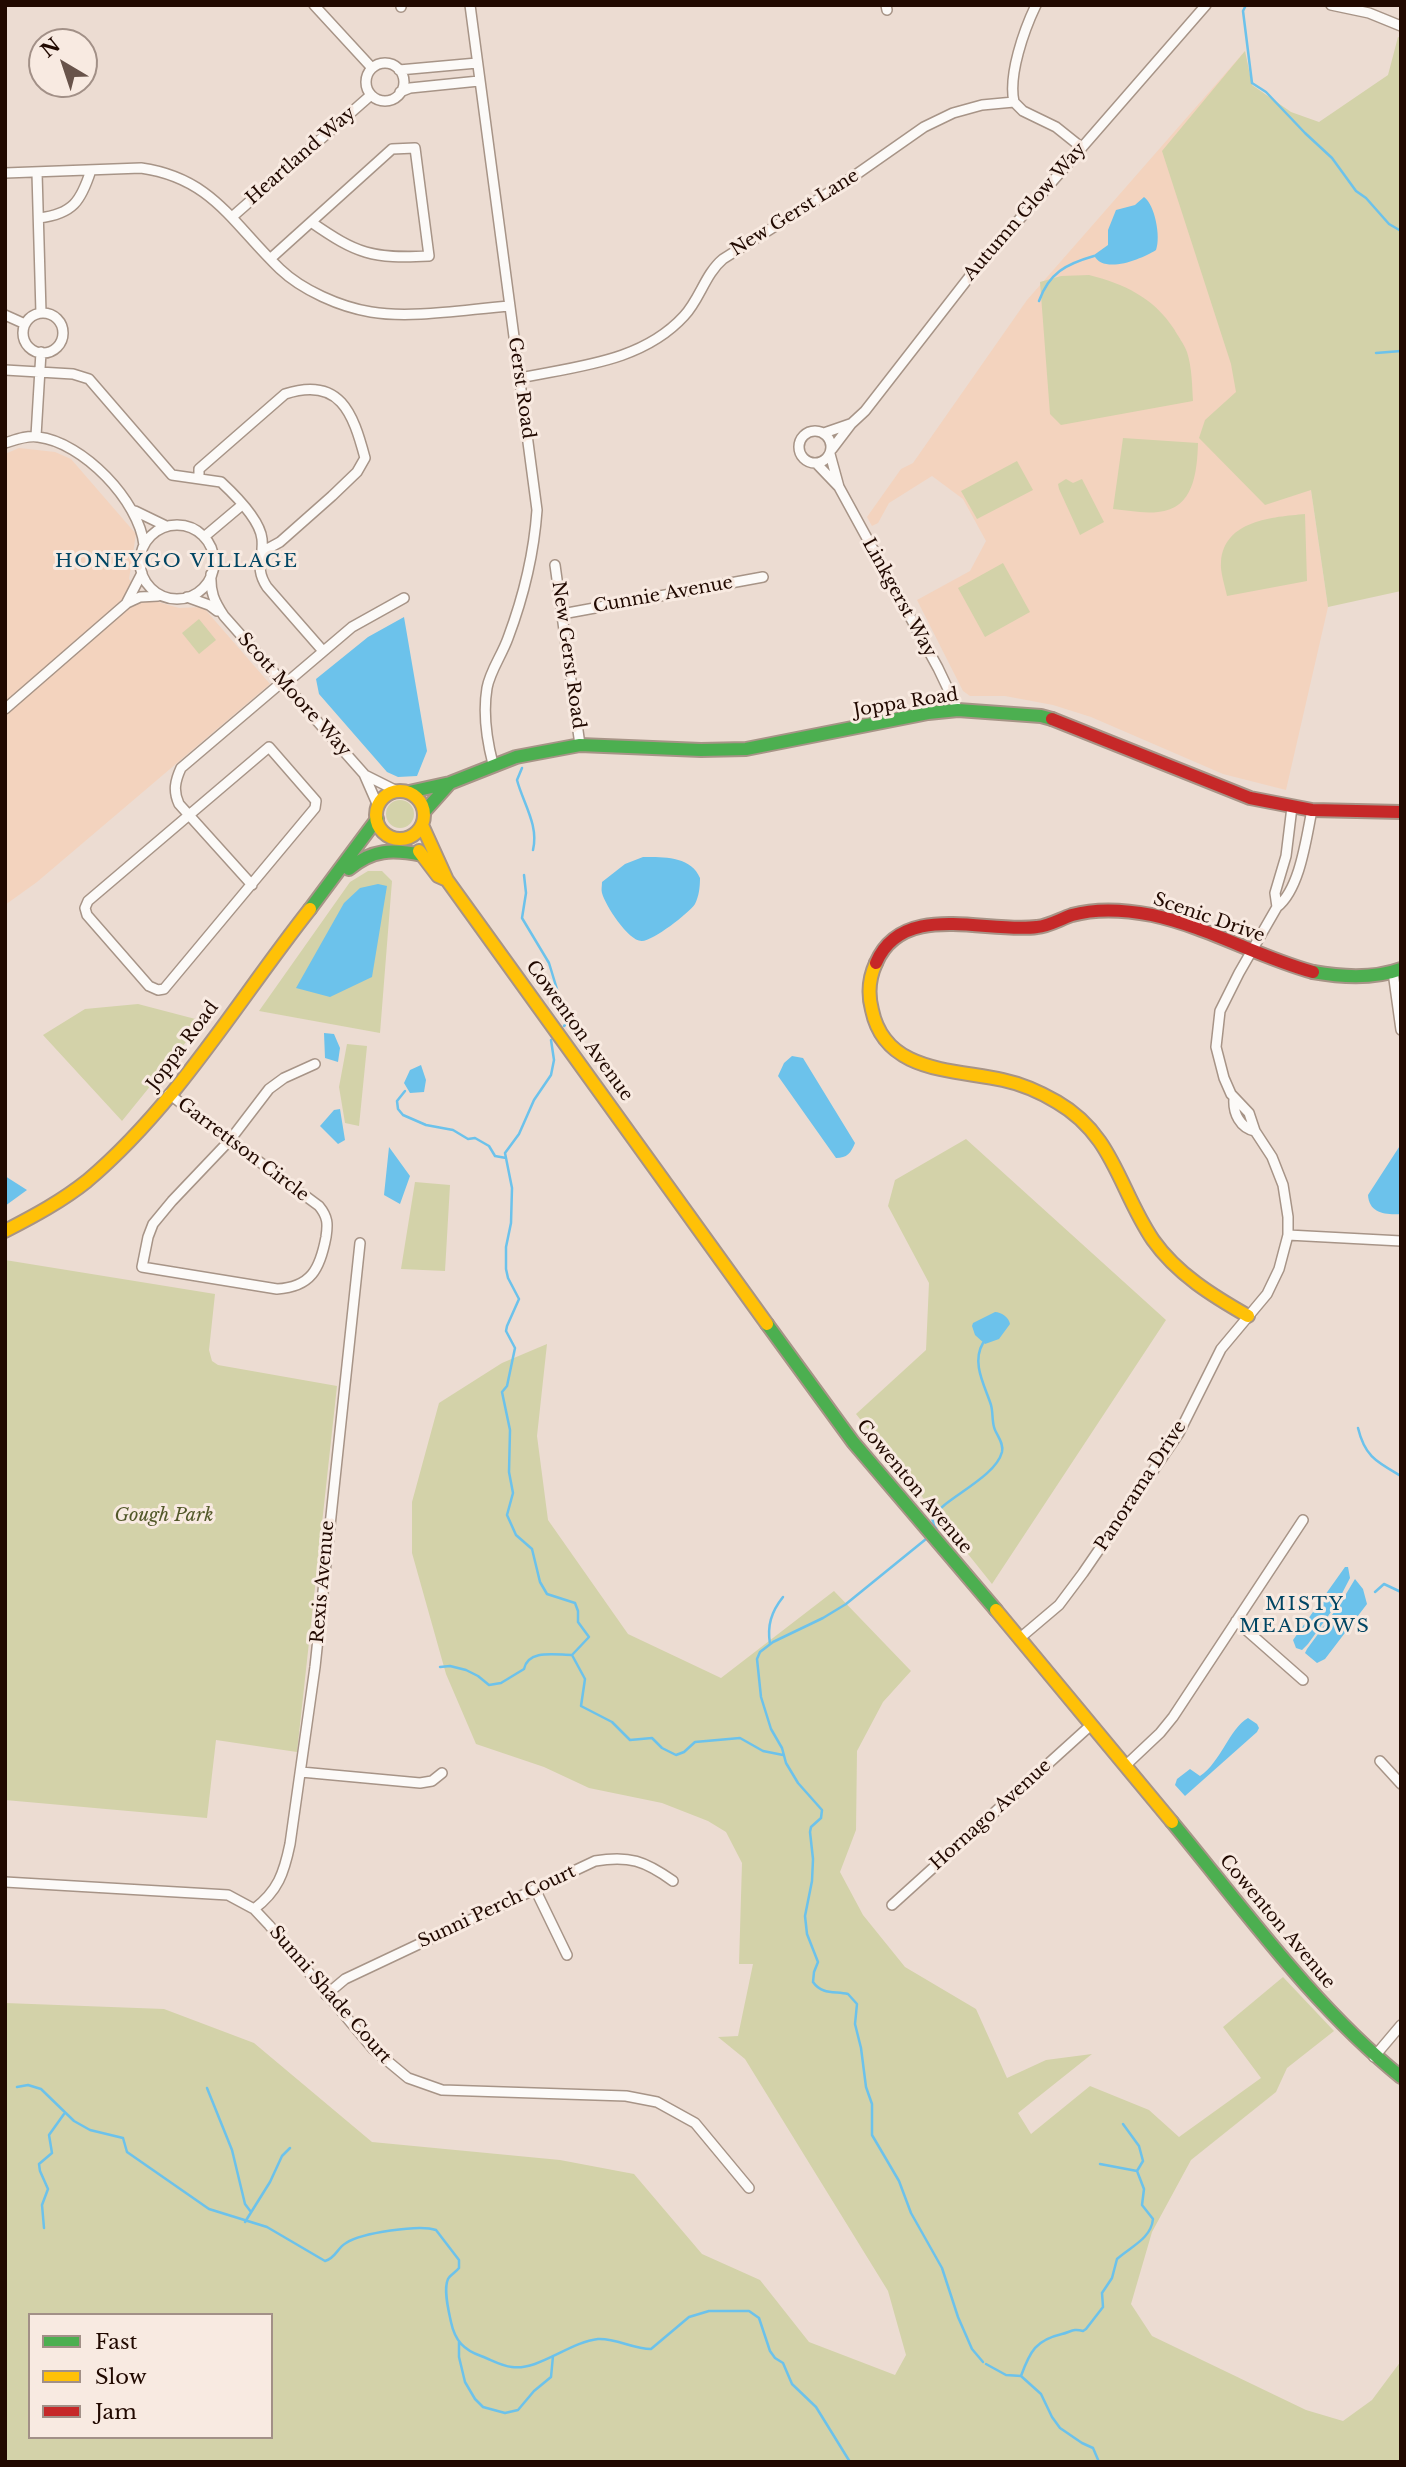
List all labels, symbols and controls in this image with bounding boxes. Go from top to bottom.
north arrow [28,28,98,98]
text: N [37,33,65,62]
street label: Heartland Way [242,103,360,209]
street label: Autumn Glow Way [959,139,1091,285]
street label: New Gerst Lane [727,165,863,261]
street label: Gerst Road [503,336,539,440]
street label: Linkgerst Way [857,535,941,661]
district label: HONEYGO VILLAGE [57,551,297,573]
street label: Cunnie Avenue [591,572,735,618]
street label: New Gerst Road [547,580,589,730]
street label: Scott Moore Way [233,629,355,761]
street label: Joppa Road [852,684,960,722]
street label: Scenic Drive [1150,889,1268,947]
street label: Cowenton Avenue [521,957,637,1105]
street label: Joppa Road [143,997,223,1095]
street label: Garrettson Circle [173,1094,313,1206]
street label: Cowenton Avenue [852,1416,976,1558]
street label: Panorama Drive [1091,1417,1191,1555]
park label: Gough Park [114,1505,214,1527]
street label: Rexis Avenue [307,1520,339,1644]
district label: MISTY MEADOWS [1240,1594,1370,1638]
street label: Hornago Avenue [926,1755,1056,1875]
street label: Cowenton Avenue [1215,1851,1339,1993]
street label: Sunni Perch Court [415,1861,579,1953]
street label: Sunni Shade Court [264,1922,396,2068]
legend [28,2313,273,2439]
text: Fast [95,2329,137,2355]
text: Slow [95,2364,147,2390]
text: Jam [95,2399,137,2425]

